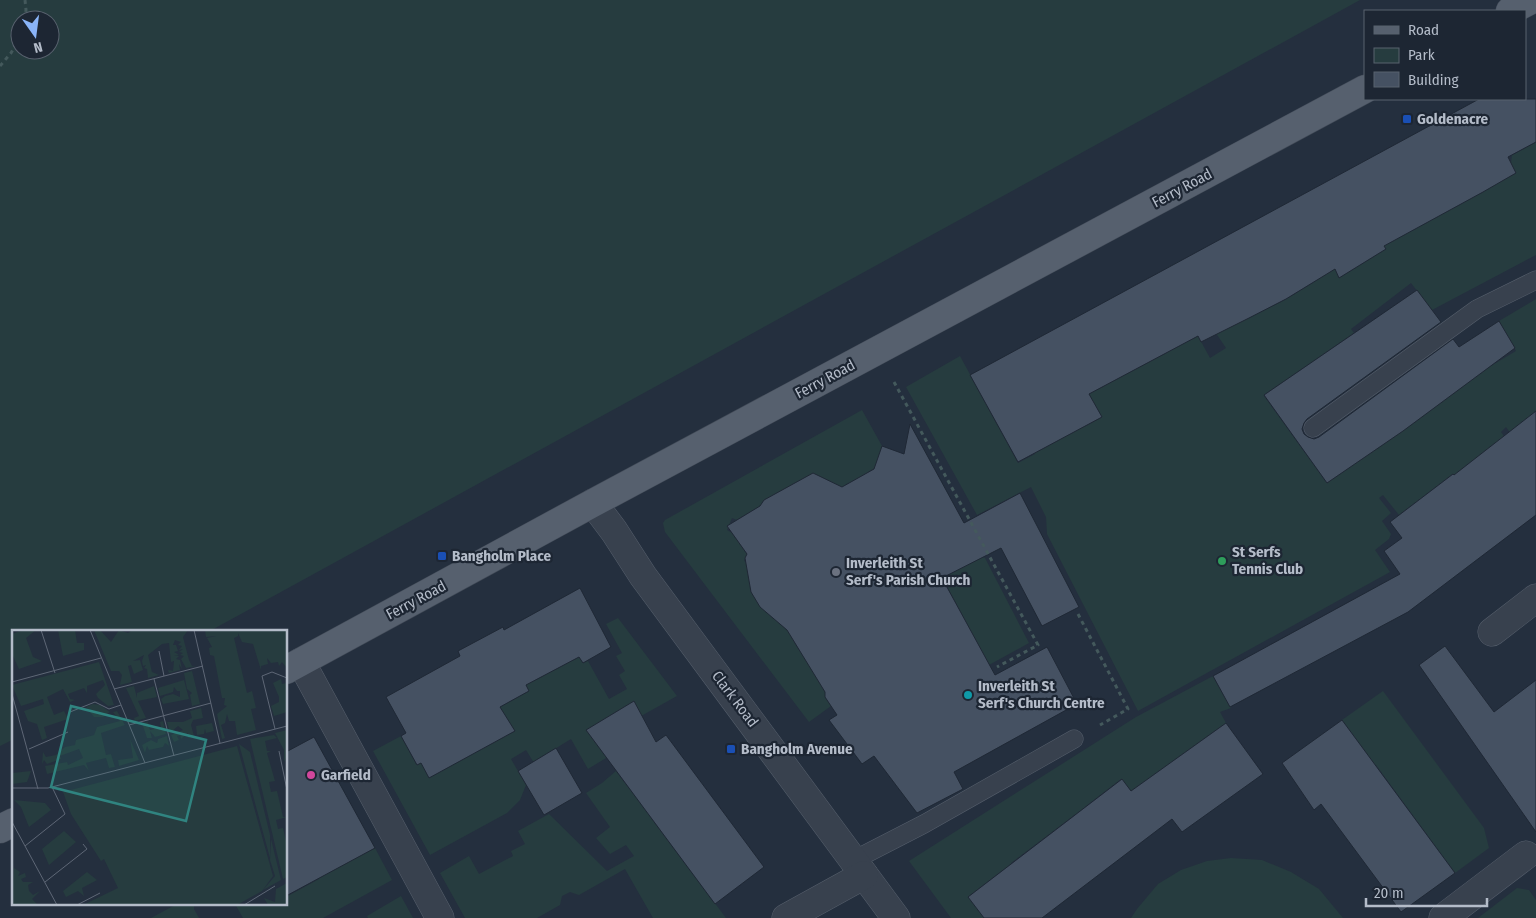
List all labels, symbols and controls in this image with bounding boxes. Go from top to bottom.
north arrow [10,10,60,60]
legend [1364,10,1526,100]
text: Road [1408,21,1439,39]
text: N [32,38,44,56]
text: Park [1408,46,1435,64]
text: Building [1408,71,1459,89]
place label: Goldenacre [1417,110,1489,128]
marker: Goldenacre [1401,113,1413,125]
street label: Ferry Road [1149,165,1215,211]
street label: Ferry Road [792,356,858,402]
place label: St Serfs Tennis Club [1232,543,1303,578]
place label: Bangholm Place [452,547,551,565]
marker: Bangholm Place [436,550,448,562]
place label: Inverleith St Serf's Parish Church [846,554,971,589]
marker: St Serfs Tennis Club [1216,555,1228,567]
marker: Inverleith St Serf's Parish Church [830,566,842,578]
street label: Ferry Road [383,577,449,623]
inset map [12,630,288,906]
street label: Clark Road [708,667,762,731]
place label: Inverleith St Serf's Church Centre [978,677,1105,712]
marker: Inverleith St Serf's Church Centre [962,689,974,701]
place label: Bangholm Avenue [741,740,853,758]
marker: Bangholm Avenue [725,743,737,755]
place label: Garfield [321,766,371,784]
marker: Garfield [305,769,317,781]
scale bar [1366,876,1487,908]
text: 20 m [1374,884,1404,902]

